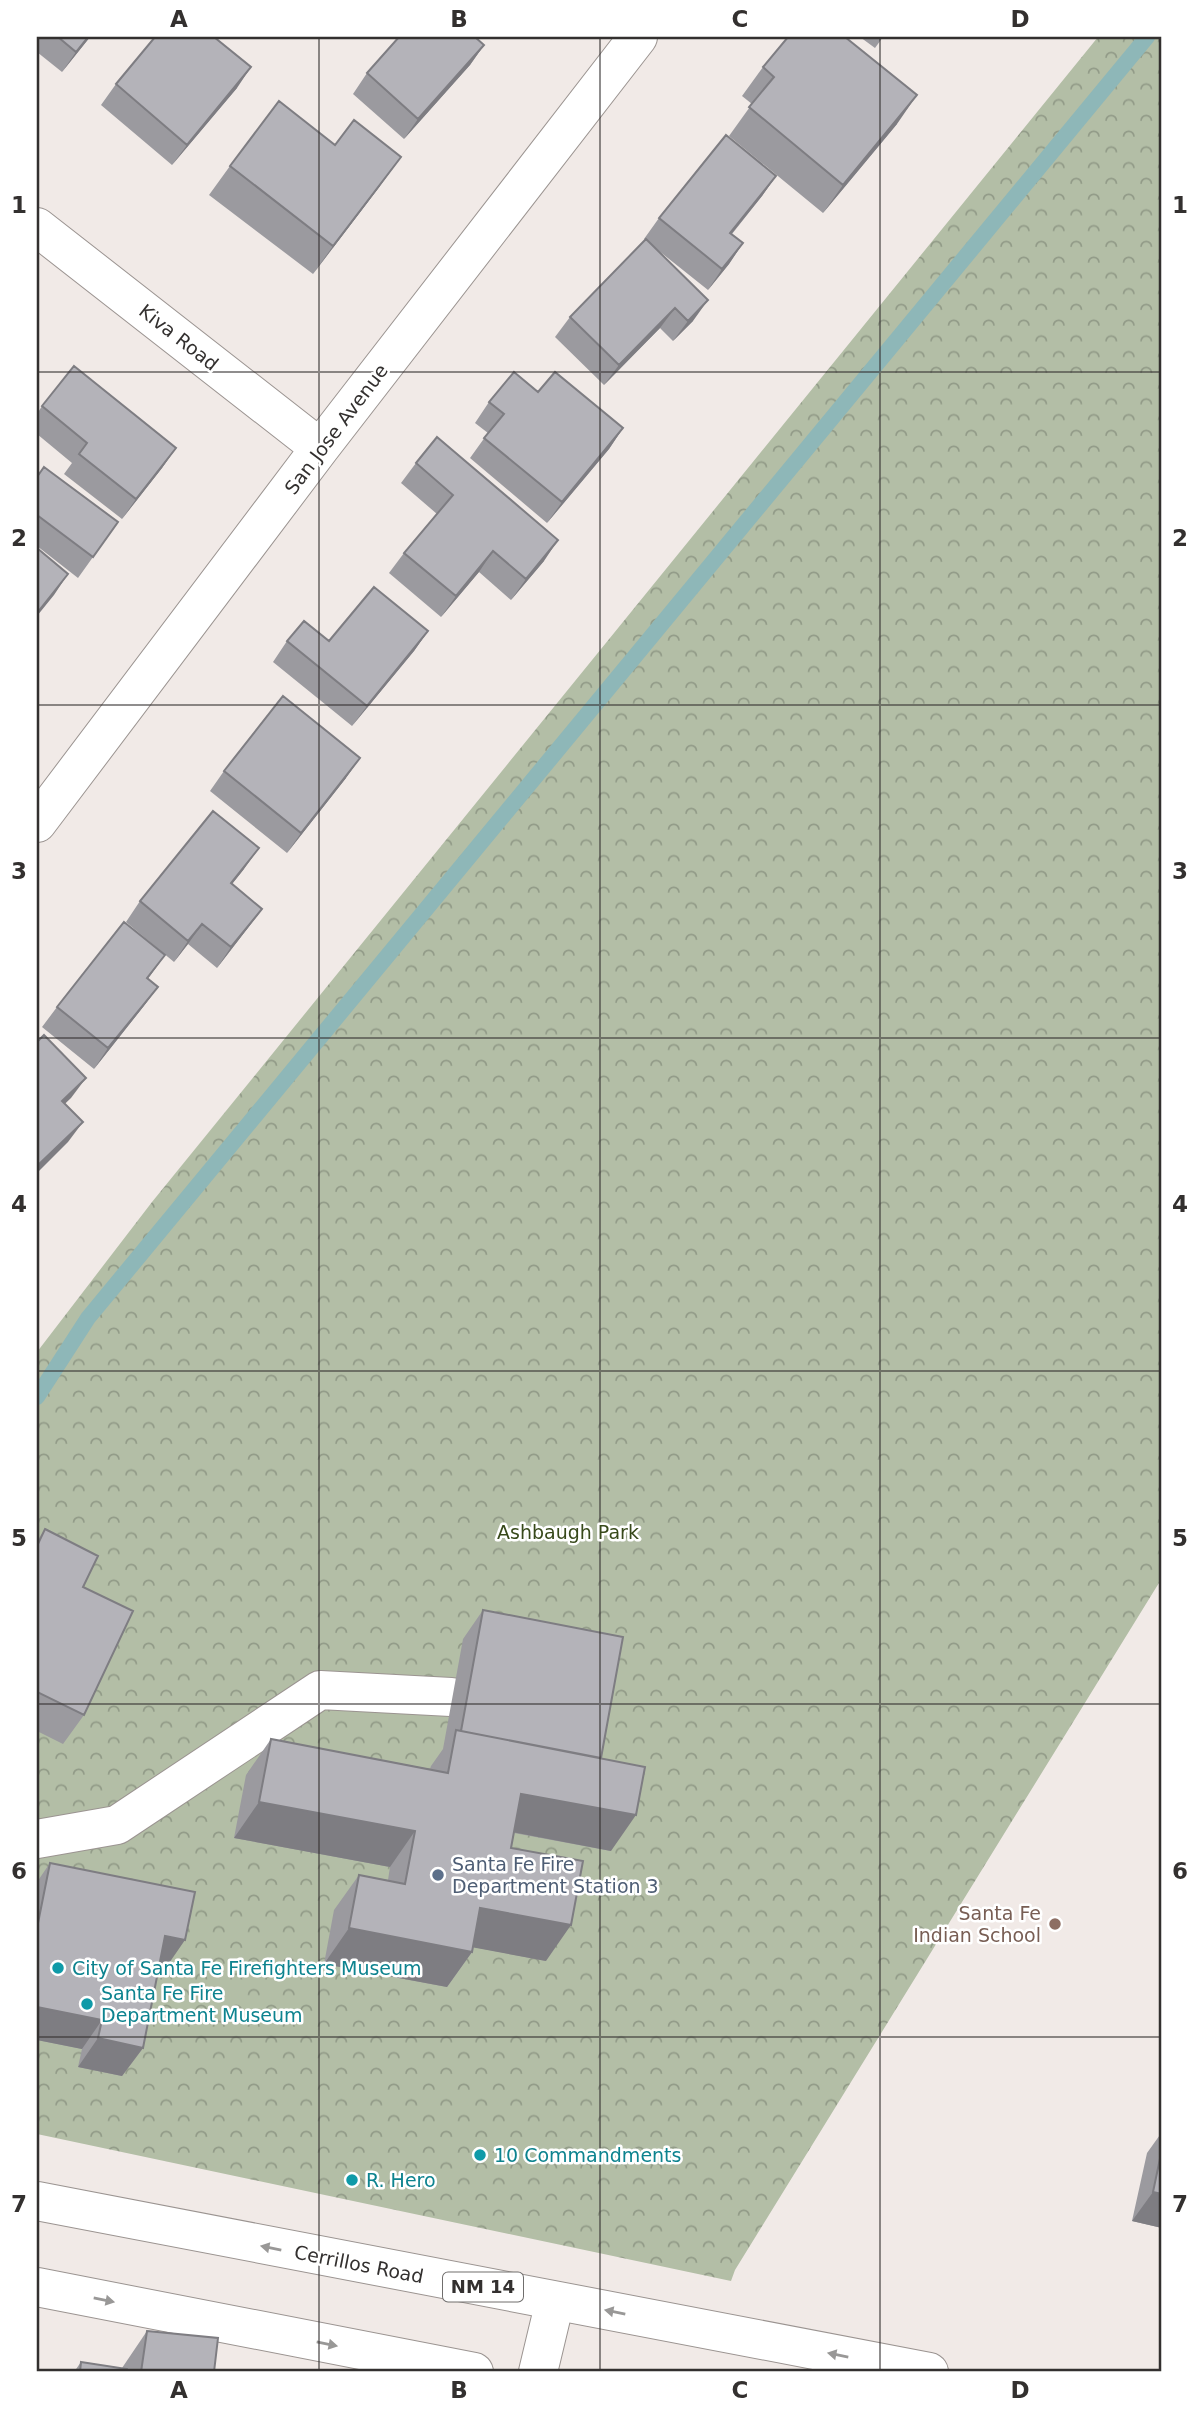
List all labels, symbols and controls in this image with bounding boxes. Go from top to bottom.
text: A [170,6,188,32]
text: B [450,6,468,32]
text: C [732,6,748,32]
text: D [1010,6,1030,32]
text: 1 [11,192,27,218]
text: 1 [1172,192,1188,218]
street label: Kiva Road [135,299,223,375]
street label: San Jose Avenue [280,360,392,498]
text: 2 [11,525,27,551]
text: 2 [1172,525,1188,551]
text: 3 [11,858,27,884]
text: 3 [1172,858,1188,884]
text: 4 [11,1191,27,1217]
text: 4 [1172,1191,1188,1217]
park label: Ashbaugh Park [497,1521,639,1543]
text: 5 [11,1525,27,1551]
text: 5 [1172,1525,1188,1551]
place label: Santa Fe Fire Department Station 3 [452,1853,659,1897]
text: 6 [11,1858,27,1884]
text: 6 [1172,1858,1188,1884]
marker: Santa Fe Fire Department Station 3 [430,1867,446,1883]
place label: Santa Fe Indian School [913,1902,1041,1946]
marker: Santa Fe Indian School [1047,1916,1063,1932]
place label: City of Santa Fe Firefighters Museum [72,1957,422,1979]
marker: City of Santa Fe Firefighters Museum [50,1960,66,1976]
place label: Santa Fe Fire Department Museum [101,1982,303,2026]
marker: Santa Fe Fire Department Museum [79,1996,95,2012]
place label: 10 Commandments [494,2144,681,2166]
marker: 10 Commandments [472,2147,488,2163]
place label: R. Hero [366,2169,436,2191]
marker: R. Hero [344,2172,360,2188]
text: 7 [11,2191,27,2217]
text: 7 [1172,2191,1188,2217]
street label: Cerrillos Road [292,2241,426,2287]
one-way arrow [260,2242,282,2253]
road number: NM 14 [443,2272,523,2302]
one-way arrow [93,2295,115,2306]
one-way arrow [604,2307,626,2318]
one-way arrow [316,2338,338,2349]
one-way arrow [827,2349,849,2360]
text: A [170,2377,188,2403]
text: B [450,2377,468,2403]
text: C [732,2377,748,2403]
text: D [1010,2377,1030,2403]

